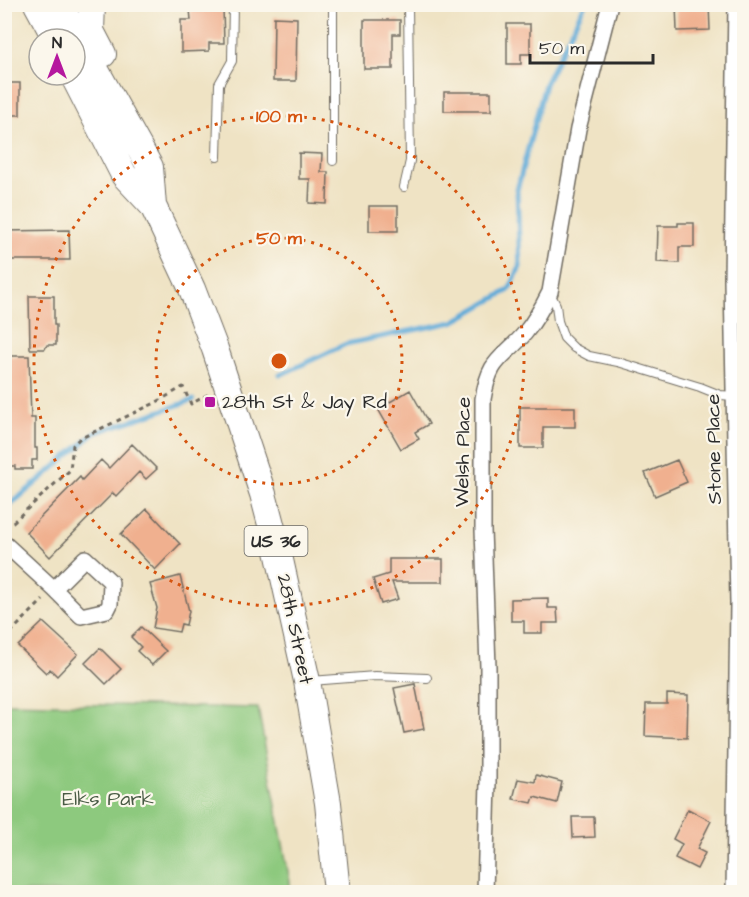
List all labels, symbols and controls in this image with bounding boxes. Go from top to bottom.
north arrow [27,27,87,87]
scale bar [530,27,653,65]
text: N [52,32,62,54]
text: 50 m [539,36,584,61]
text: 100 m [256,104,303,129]
text: 50 m [256,226,303,251]
centre of rings [269,351,289,371]
place label: 28th St & Jay Rd [222,388,387,417]
street label: Stone Place [699,393,729,505]
marker: 28th St & Jay Rd [203,395,217,409]
street label: Welsh Place [448,396,478,507]
road number: US 36 [244,526,308,556]
street label: 28th Street [270,571,320,687]
park label: Elks Park [62,785,154,813]

